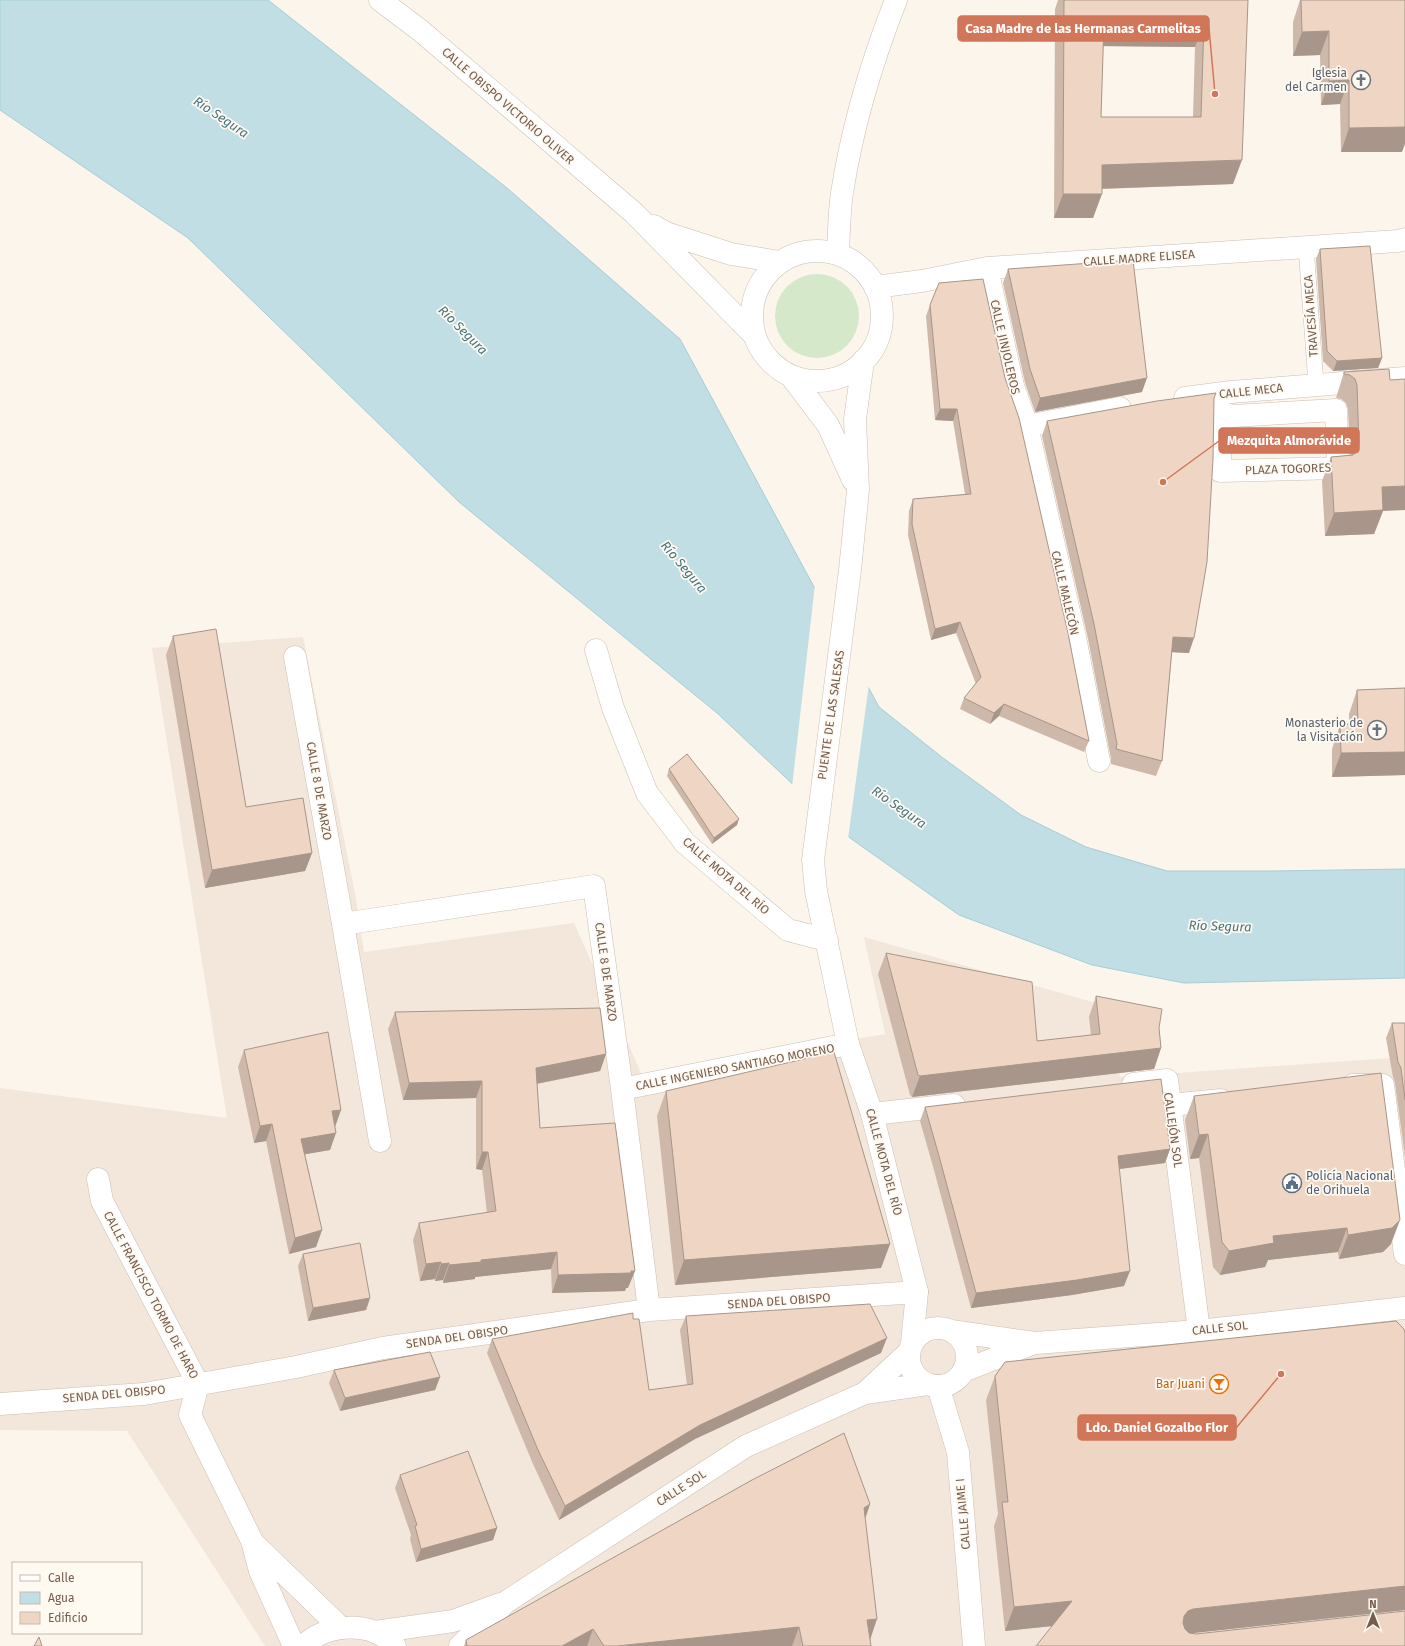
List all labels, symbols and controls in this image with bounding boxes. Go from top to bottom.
callout: Casa Madre de las Hermanas Carmelitas [958,16,1209,41]
text: Casa Madre de las Hermanas Carmelitas [965,21,1202,36]
street label: CALLE OBISPO VICTORIO OLIVER [439,45,577,167]
place label: Iglesia del Carmen [1285,66,1347,94]
church icon: Iglesia del Carmen [1350,69,1372,91]
water label: Río Segura [191,93,251,141]
street label: CALLE MADRE ELISEA [1083,247,1195,269]
street label: TRAVESÍA MECA [1300,274,1321,358]
street label: CALLE JINJOLEROS [987,298,1023,396]
water label: Río Segura [435,302,491,358]
street label: CALLE MECA [1218,381,1284,401]
callout: Mezquita Almorávide [1219,428,1359,453]
text: Mezquita Almorávide [1227,433,1351,448]
street label: PLAZA TOGORES [1245,460,1332,478]
water label: Río Segura [658,538,710,596]
street label: CALLE MALECÓN [1048,549,1083,637]
street label: PUENTE DE LAS SALESAS [815,649,847,781]
place label: Monasterio de la Visitación [1285,716,1363,744]
church icon: Monasterio de la Visitación [1366,719,1388,741]
street label: CALLE 8 DE MARZO [303,741,335,841]
water label: Río Segura [869,783,929,831]
street label: CALLE MOTA DEL RÍO [680,834,773,917]
water label: Río Segura [1188,917,1252,935]
street label: CALLE 8 DE MARZO [592,922,620,1022]
street label: CALLE INGENIERO SANTIAGO MORENO [634,1041,836,1093]
street label: CALLEJÓN SOL [1161,1091,1186,1169]
street label: CALLE MOTA DEL RÍO [863,1107,906,1217]
place label: Policía Nacional de Orihuela [1306,1169,1394,1197]
public building icon: Policía Nacional de Orihuela [1281,1172,1303,1194]
street label: CALLE FRANCISCO TORMO DE HARO [101,1209,201,1381]
street label: SENDA DEL OBISPO [727,1290,831,1312]
street label: CALLE SOL [1191,1318,1249,1338]
street label: SENDA DEL OBISPO [405,1323,509,1351]
bar icon: Bar Juani [1208,1373,1230,1395]
place label: Bar Juani [1156,1377,1205,1391]
street label: SENDA DEL OBISPO [62,1383,166,1405]
callout: Ldo. Daniel Gozalbo Flor [1078,1415,1236,1440]
text: Ldo. Daniel Gozalbo Flor [1086,1420,1229,1435]
street label: CALLE SOL [654,1467,708,1509]
street label: CALLE JAIME I [953,1478,973,1550]
legend [12,1562,142,1634]
text: Calle [48,1571,75,1585]
text: Agua [48,1591,75,1605]
north arrow [1353,1594,1393,1634]
text: N [1369,1598,1377,1611]
text: Edificio [48,1611,88,1625]

